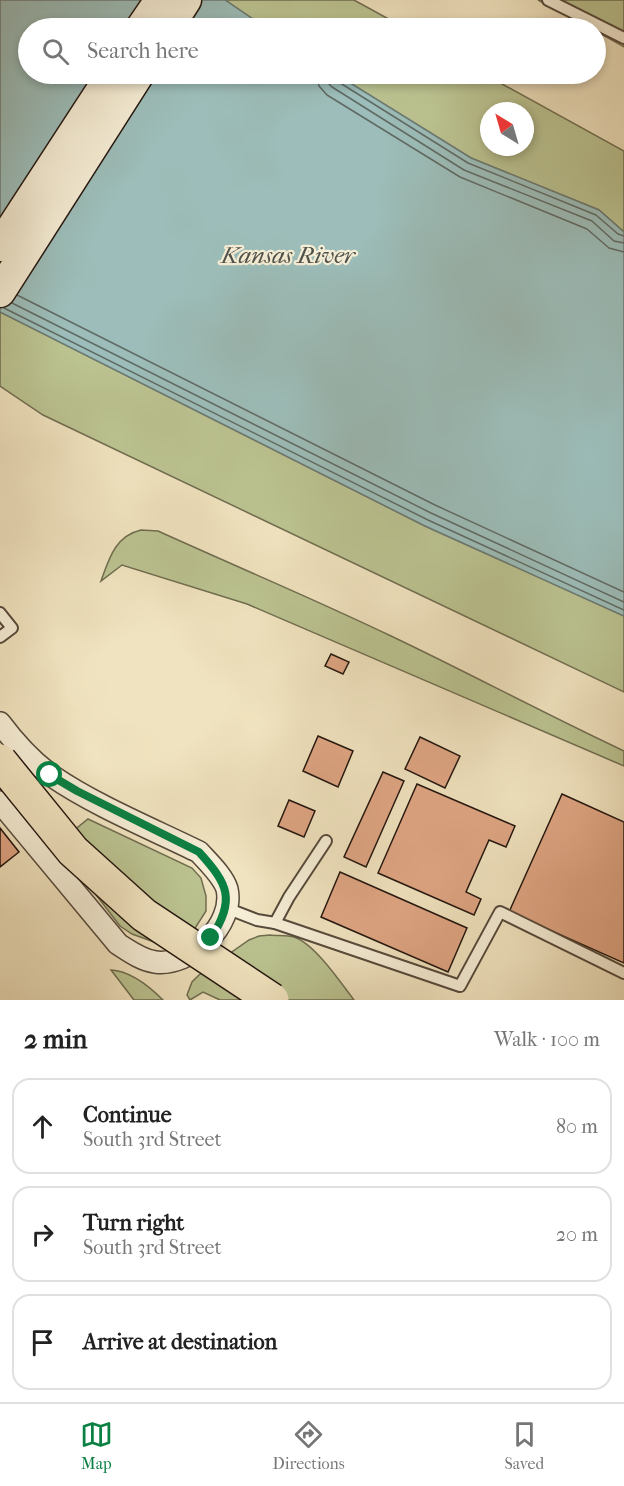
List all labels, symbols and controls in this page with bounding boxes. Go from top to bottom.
search box [18,18,606,84]
icon: search [39,35,72,68]
text: Search here [87,38,199,64]
north arrow [480,102,534,156]
water label: Kansas River [219,241,357,269]
route start [36,761,62,787]
route end [197,924,223,950]
text: 2 min [24,1024,87,1055]
text: Walk · 100 m [494,1028,600,1051]
text: Continue [83,1102,172,1128]
icon: ahead [26,1110,59,1143]
text: 80 m [556,1115,598,1138]
text: South 3rd Street [83,1128,222,1151]
text: Turn right [83,1210,184,1236]
icon: right [26,1218,59,1251]
text: 20 m [556,1223,598,1246]
text: South 3rd Street [83,1236,222,1259]
icon: arrive [26,1326,59,1359]
text: Arrive at destination [83,1329,277,1355]
tab: Map [80,1418,113,1473]
tab: Directions [273,1418,345,1473]
tab: Saved [504,1418,544,1473]

